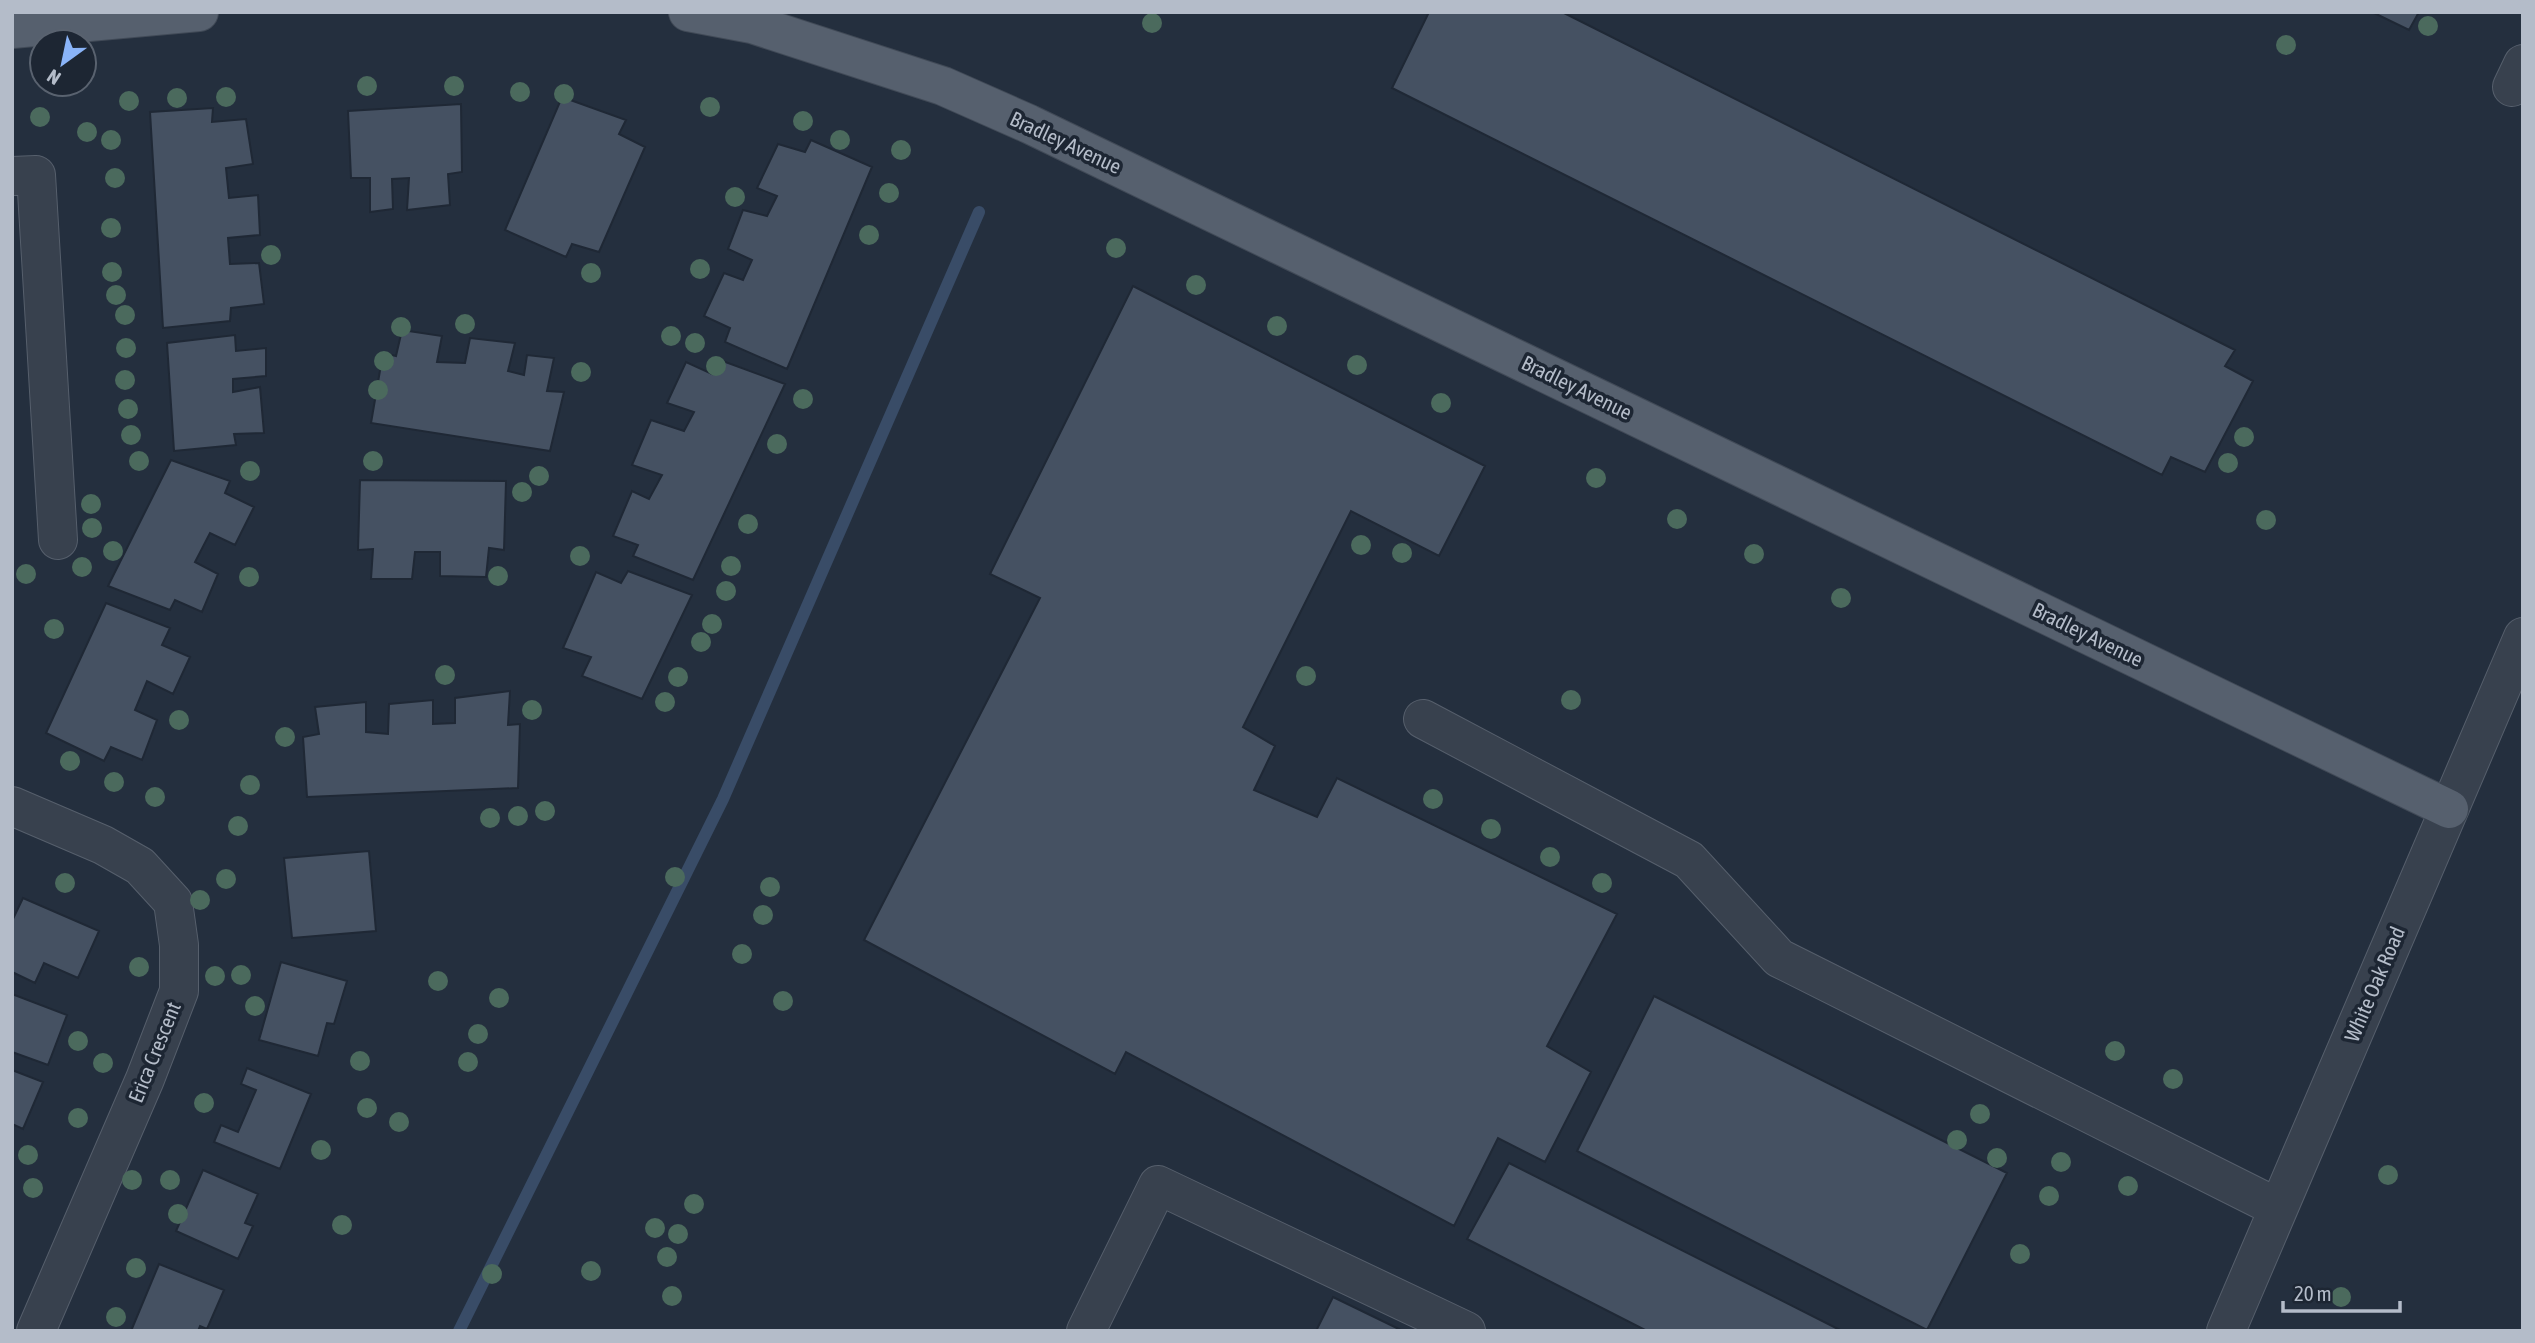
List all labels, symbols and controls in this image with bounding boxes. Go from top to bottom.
north arrow [28,28,98,98]
text: N [43,65,64,90]
street label: Bradley Avenue [1007,106,1125,178]
street label: Bradley Avenue [1518,350,1636,424]
street label: Bradley Avenue [2029,597,2147,671]
street label: White Oak Road [2339,923,2409,1045]
street label: Erica Crescent [123,998,185,1106]
scale bar [2283,1270,2400,1314]
text: 20 m [2294,1281,2332,1305]

